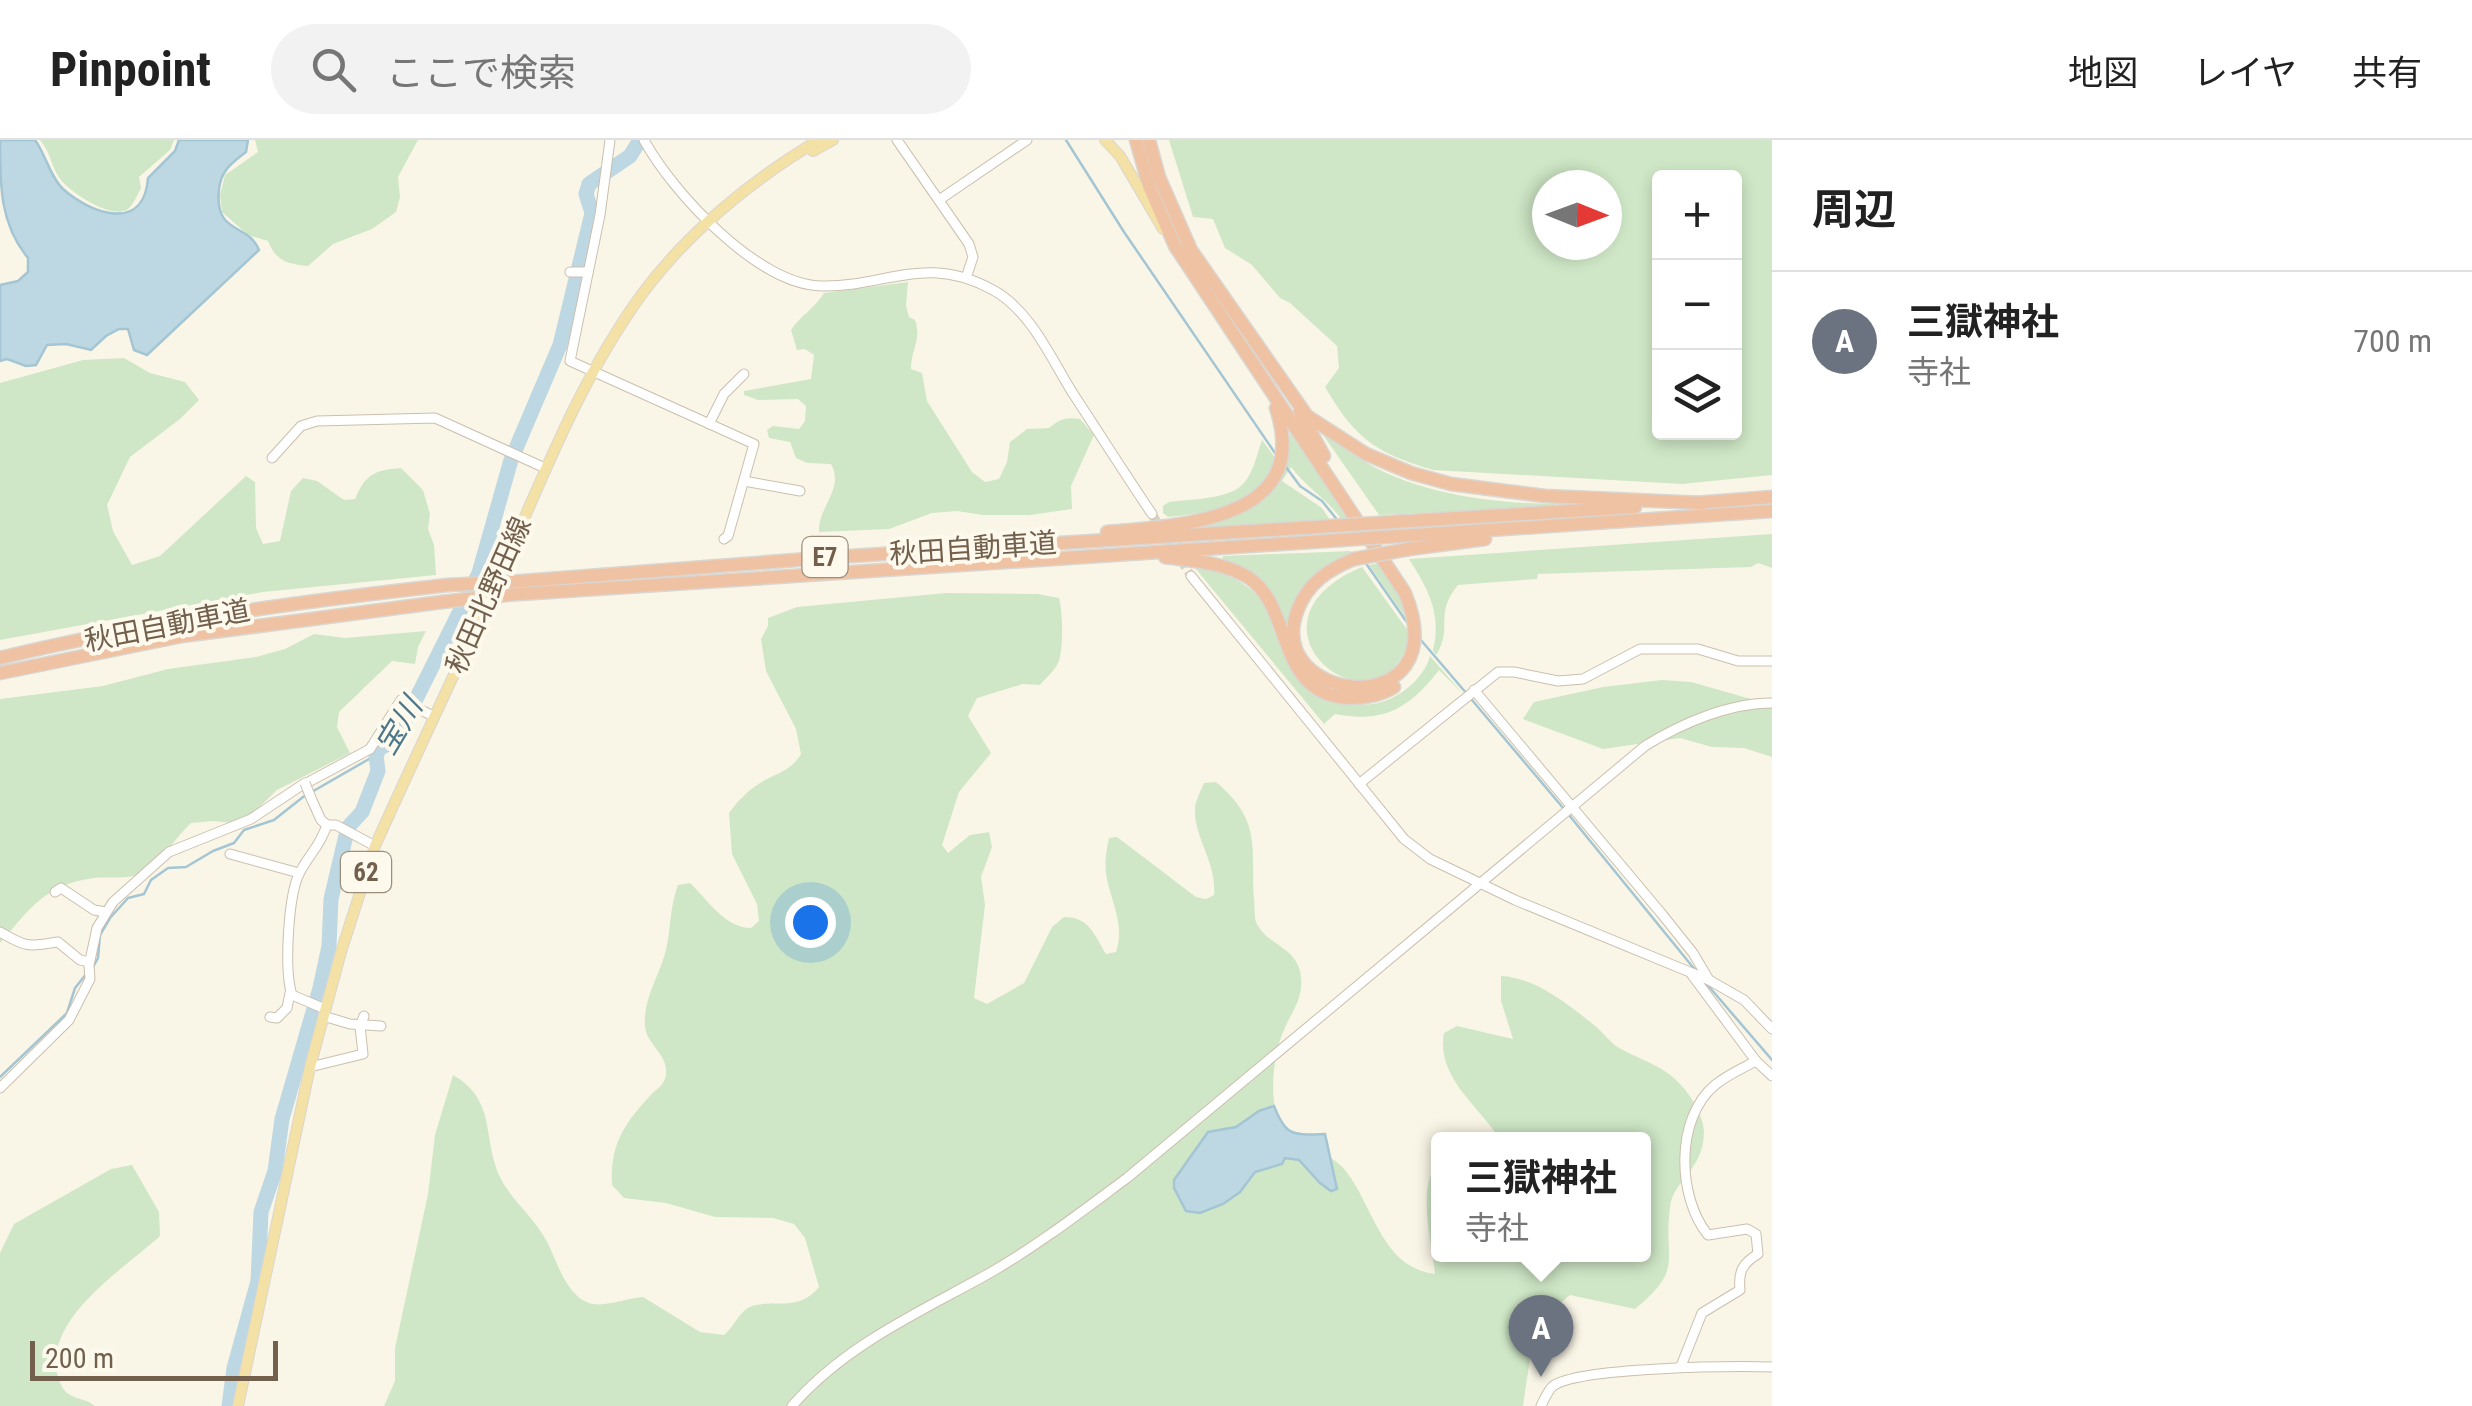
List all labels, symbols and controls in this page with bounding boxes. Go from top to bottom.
search box [271,24,971,114]
text: Pinpoint [50,41,211,98]
icon: search [306,42,361,97]
text: ここで検索 [386,51,576,95]
text: 地図 [2068,53,2138,94]
text: レイヤ [2193,53,2297,94]
text: 共有 [2352,53,2422,94]
north arrow [1532,170,1622,260]
map controls [1652,170,1742,440]
button: + [1652,170,1742,260]
text: 周辺 [1812,185,1896,234]
button: − [1652,260,1742,350]
text: 三獄神社 [1907,300,2059,344]
text: A [1835,322,1854,360]
text: 700 m [2353,322,2432,360]
button: layers [1652,350,1742,440]
text: 寺社 [1907,353,1971,391]
street label: 秋田北野田線 [439,512,538,679]
street label: 秋田自動車道 [888,526,1058,571]
road number: E7 [802,537,848,577]
street label: 秋田自動車道 [81,593,253,658]
water label: 宝川 [368,688,431,760]
road number: 62 [341,852,391,892]
your location [785,897,836,948]
popup [1431,1132,1651,1262]
text: 三獄神社 [1465,1156,1617,1200]
text: 寺社 [1465,1209,1529,1247]
pin: A [1508,1294,1574,1377]
scale bar [30,1336,278,1380]
text: 200 m [45,1342,114,1375]

